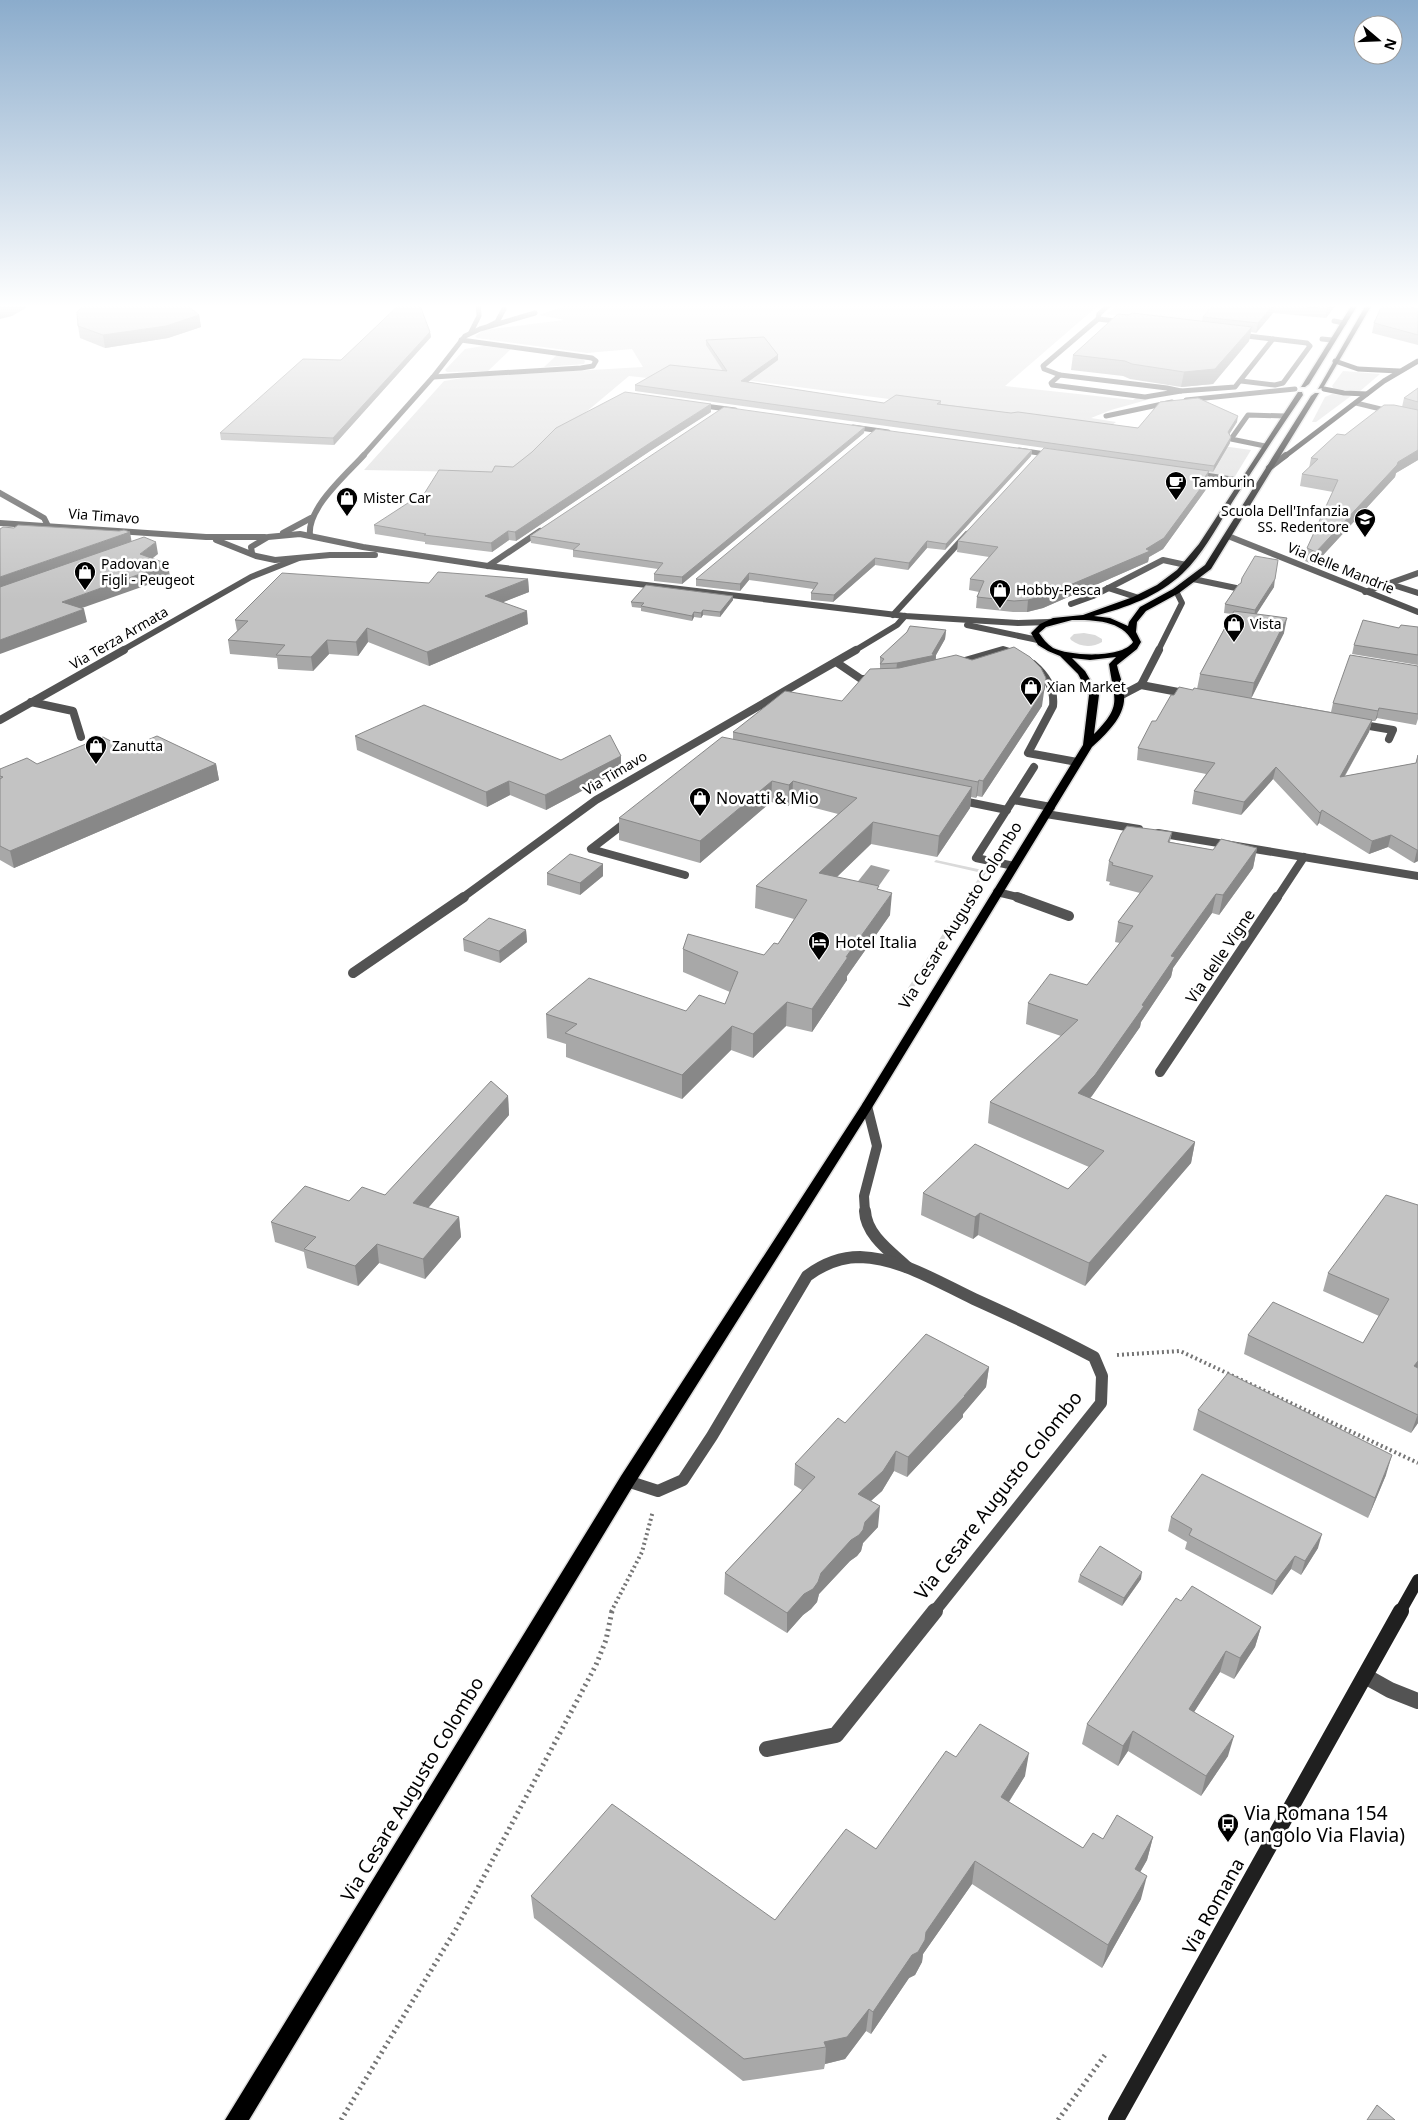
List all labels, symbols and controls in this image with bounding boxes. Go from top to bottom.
north arrow [1353,15,1403,65]
text: N [1380,36,1402,53]
cafe icon: Tamburin [1164,470,1188,501]
place label: Tamburin [1192,472,1255,491]
shop icon: Mister Car [335,486,359,517]
place label: Mister Car [363,488,431,507]
place label: Scuola Dell'Infanzia SS. Redentore [1221,501,1349,536]
street label: Via Timavo [68,504,140,527]
school or university icon: Scuola Dell'Infanzia SS. Redentore [1353,507,1377,538]
street label: Via delle Mandrie [1285,537,1398,598]
place label: Padovan e Figli - Peugeot [101,554,195,589]
shop icon: Padovan e Figli - Peugeot [73,560,97,591]
shop icon: Hobby-Pesca [988,578,1012,609]
place label: Hobby-Pesca [1016,580,1101,599]
street label: Via Terza Armata [66,602,171,673]
shop icon: Vista [1222,612,1246,643]
place label: Vista [1250,614,1282,633]
shop icon: Xian Market [1019,675,1043,706]
place label: Xian Market [1047,677,1126,696]
shop icon: Zanutta [84,734,108,765]
place label: Zanutta [112,736,163,755]
street label: Via Timavo [579,746,650,799]
shop icon: Novatti & Mio [688,786,712,817]
place label: Novatti & Mio [716,787,819,809]
street label: Via Cesare Augusto Colombo [893,817,1027,1013]
street label: Via delle Vigne [1180,904,1260,1008]
hotel icon: Hotel Italia [807,930,831,961]
place label: Hotel Italia [835,931,917,953]
street label: Via Cesare Augusto Colombo [908,1385,1088,1605]
street label: Via Cesare Augusto Colombo [334,1672,490,1906]
place label: Via Romana 154 (angolo Via Flavia) [1244,1800,1405,1848]
bus stop icon: Via Romana 154 (angolo Via Flavia) [1216,1812,1240,1843]
street label: Via Romana [1176,1853,1250,1959]

